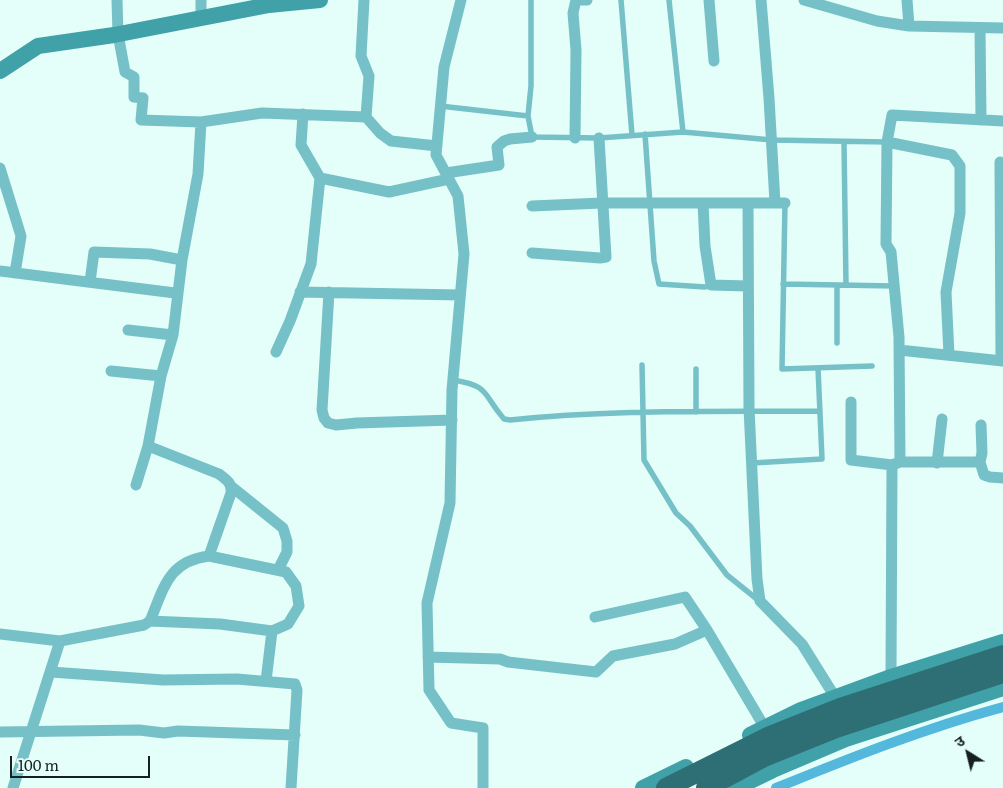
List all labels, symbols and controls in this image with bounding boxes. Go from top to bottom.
north arrow [943,728,993,778]
text: उ [950,730,968,751]
scale bar [12,746,152,778]
text: 100 m [18,753,59,776]

